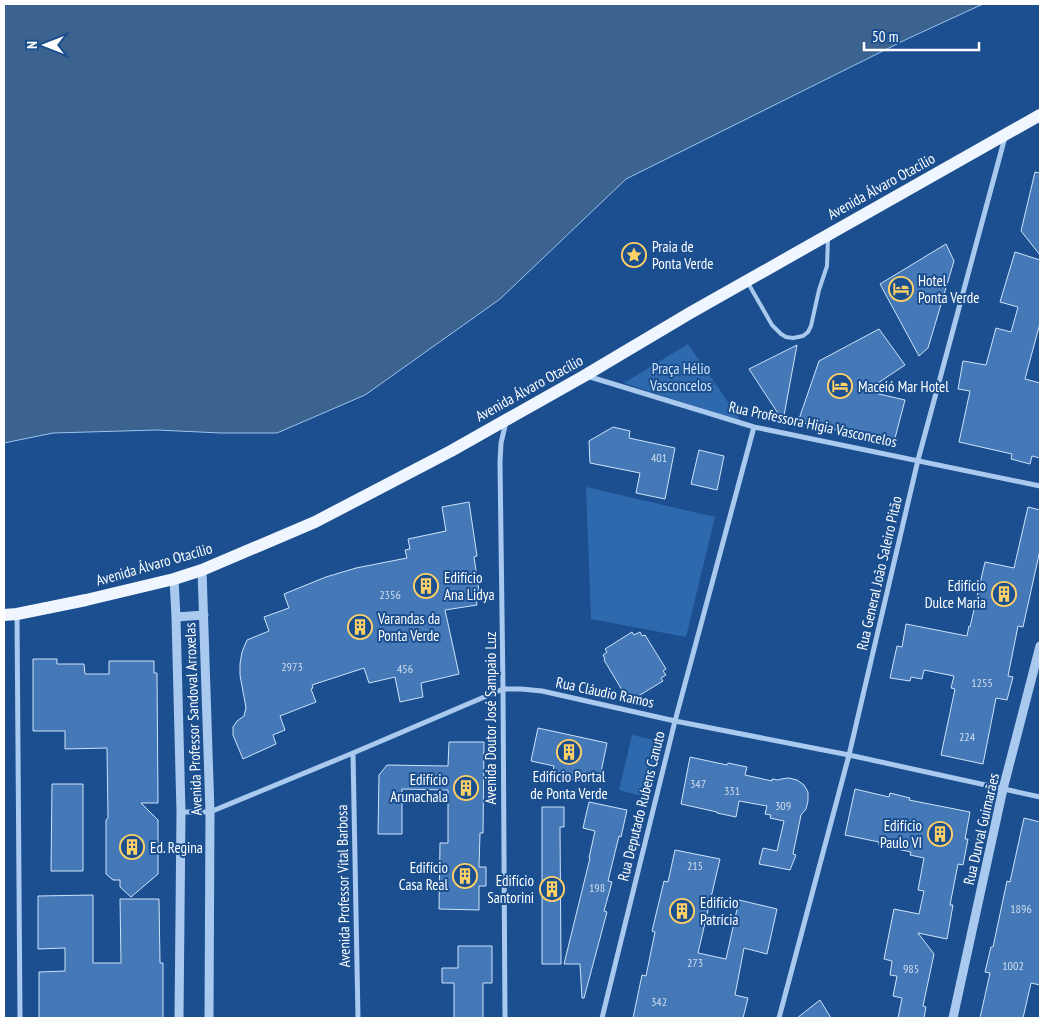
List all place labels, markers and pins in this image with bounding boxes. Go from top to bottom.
place label: Praia de Ponta Verde [652,237,714,273]
place icon: Praia de Ponta Verde [621,242,647,268]
place label: Hotel Ponta Verde [918,271,980,307]
hotel icon: Hotel Ponta Verde [888,276,914,302]
hotel icon: Maceió Mar Hotel [827,373,853,399]
place label: Maceió Mar Hotel [858,377,949,396]
place label: Edifício Ana Lidya [444,568,494,604]
building icon: Edifício Ana Lidya [413,573,439,599]
place label: Edifício Dulce Maria [925,576,986,612]
building icon: Edifício Dulce Maria [991,581,1017,607]
place label: Varandas da Ponta Verde [377,609,440,645]
building icon: Varandas da Ponta Verde [347,614,373,640]
building icon: Edifício Portal de Ponta Verde [556,739,582,765]
place label: Edifício Portal de Ponta Verde [530,767,608,803]
place label: Edifício Arunachala [390,770,448,806]
building icon: Edifício Arunachala [453,775,479,801]
place label: Edifício Paulo VI [880,816,922,852]
building icon: Edifício Paulo VI [927,821,953,847]
building icon: Ed. Regina [119,834,145,860]
place label: Ed. Regina [150,838,203,857]
place label: Edifício Casa Real [399,858,449,894]
building icon: Edifício Casa Real [452,863,478,889]
place label: Edifício Santorini [487,871,534,907]
building icon: Edifício Santorini [539,876,565,902]
place label: Edifício Patrícia [700,893,738,929]
building icon: Edifício Patrícia [669,898,695,924]

